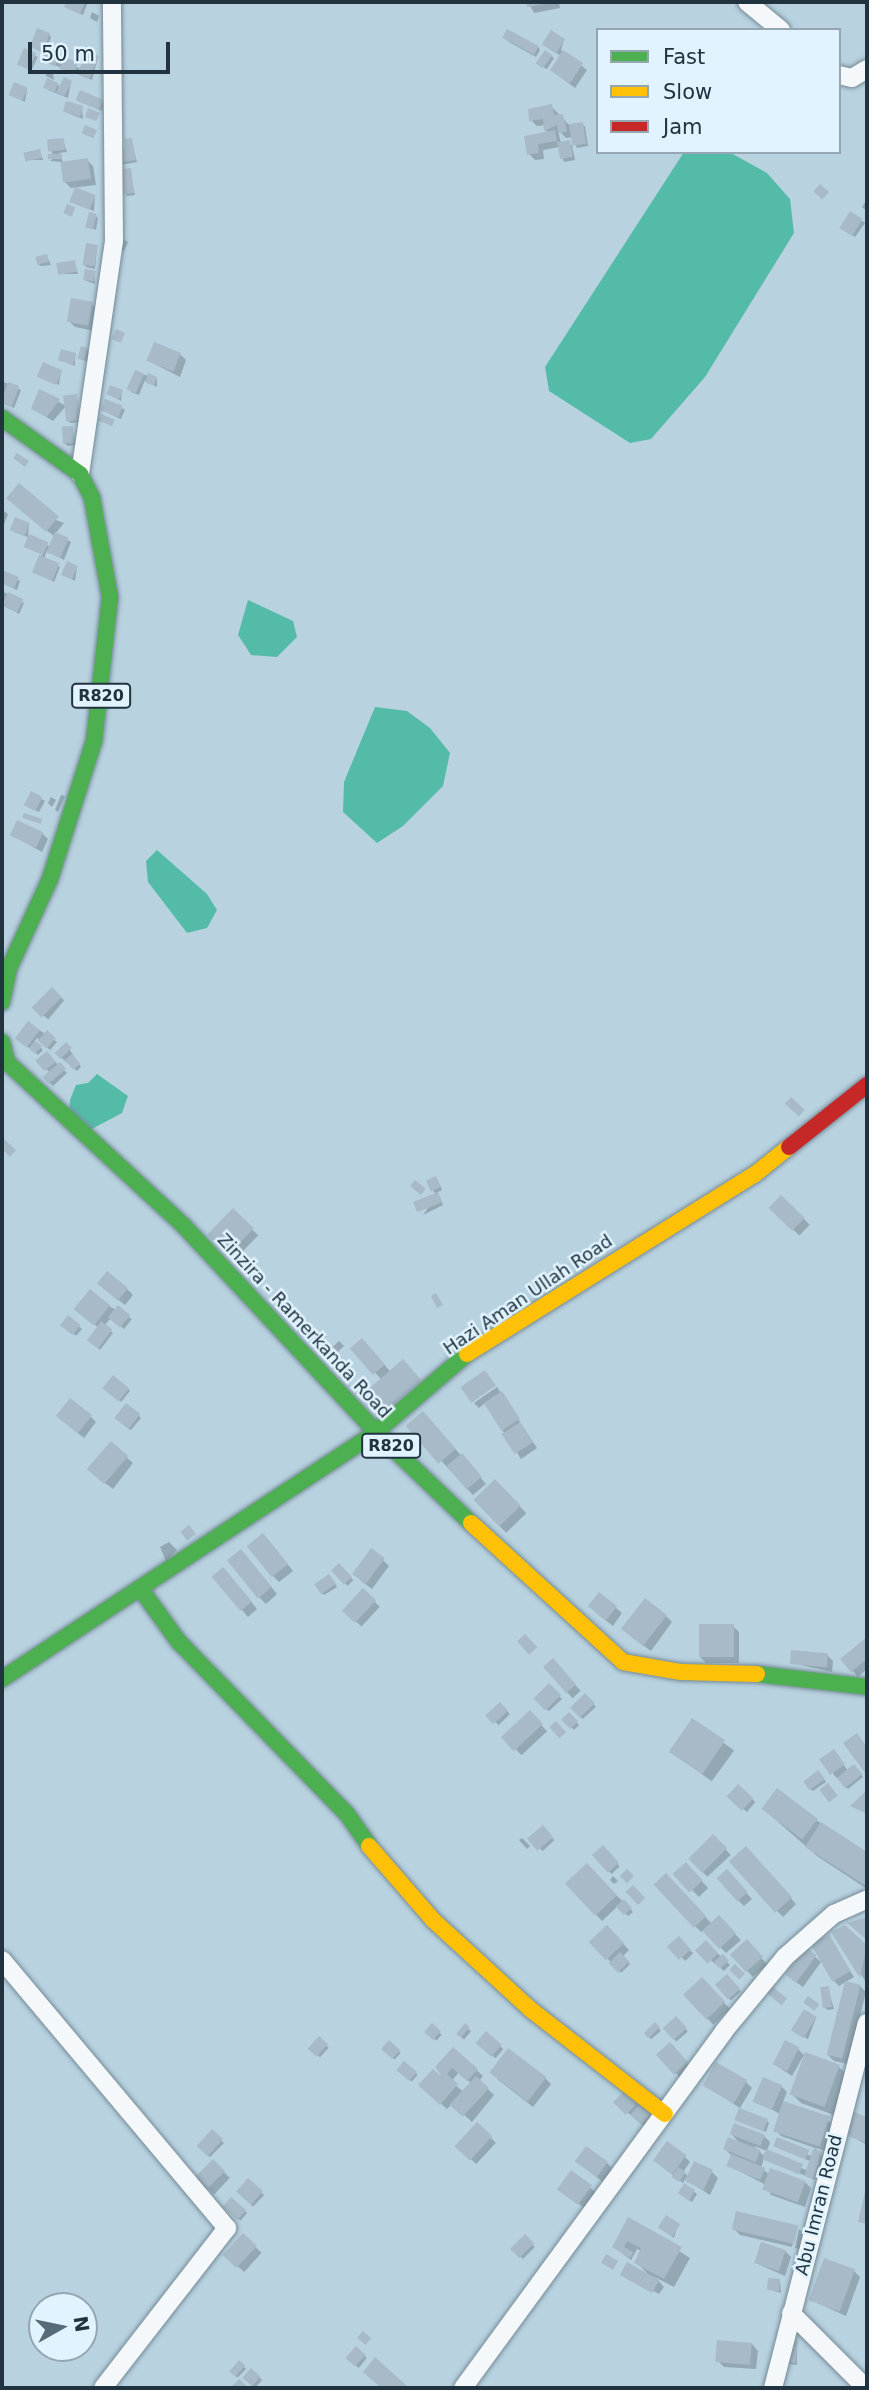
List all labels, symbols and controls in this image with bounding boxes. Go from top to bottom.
scale bar [32,28,173,72]
legend [596,28,841,154]
text: 50 m [41,42,95,66]
text: Fast [663,45,705,69]
text: Slow [663,80,712,104]
text: Jam [663,115,703,139]
road number: R820 [70,684,132,708]
street label: Zinzira - Ramerkanda Road [213,1229,395,1423]
street label: Hazi Aman Ullah Road [439,1230,617,1360]
road number: R820 [360,1434,422,1458]
street label: Abu Imran Road [791,2132,847,2278]
north arrow [28,2292,98,2362]
text: N [70,2314,94,2334]

